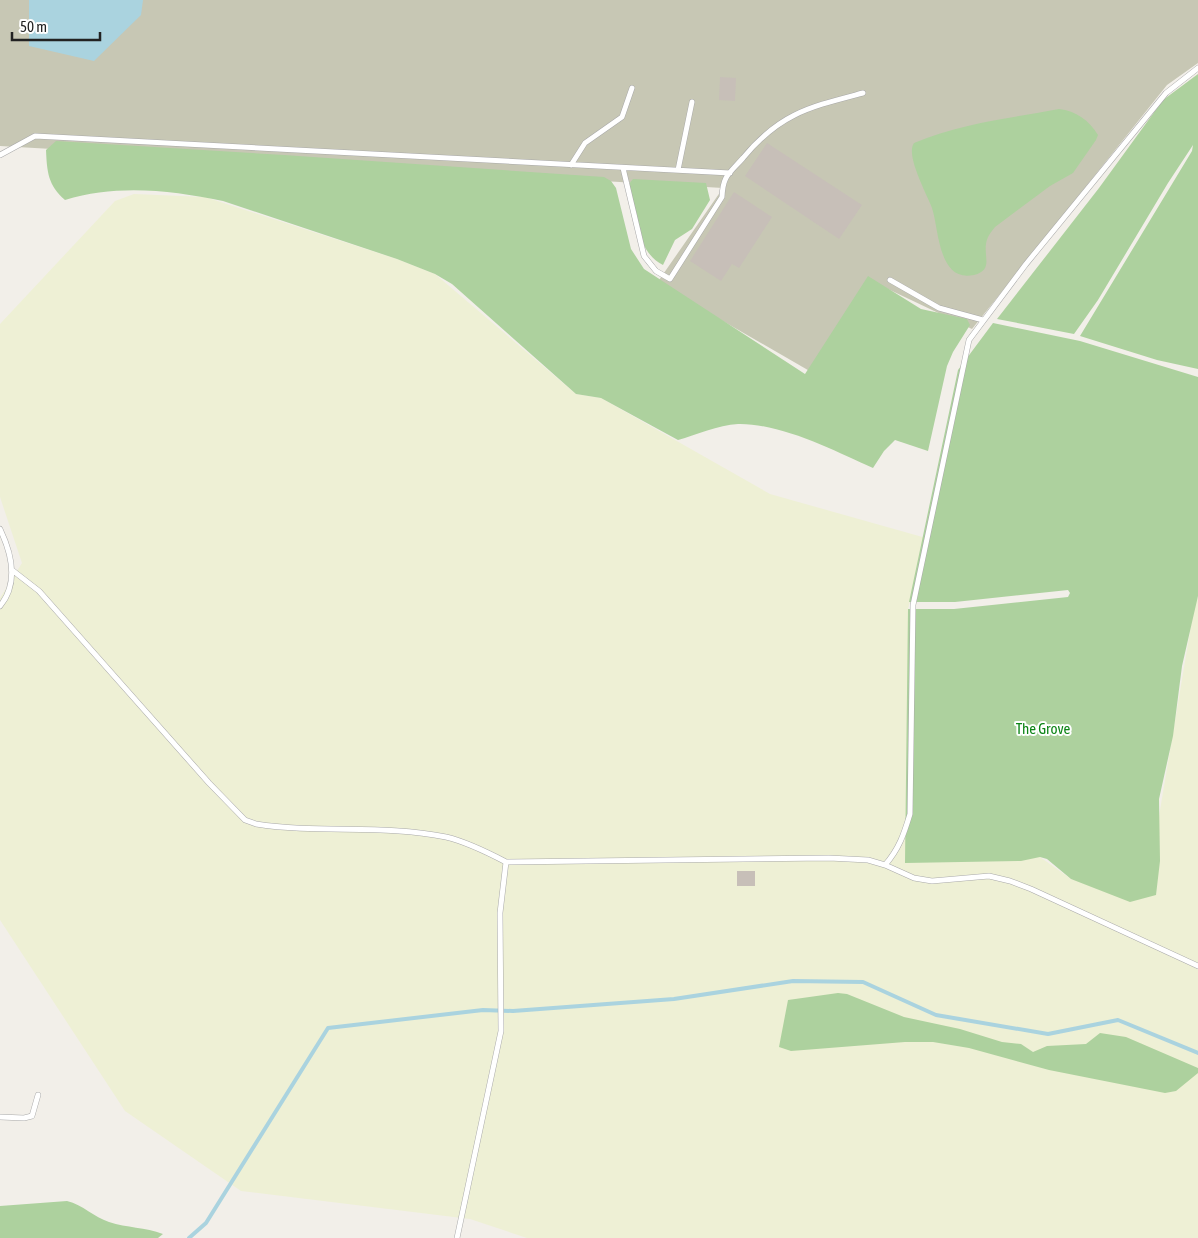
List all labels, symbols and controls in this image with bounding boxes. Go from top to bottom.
scale bar [12,10,100,42]
text: 50 m [20,18,47,35]
park label: The Grove [1016,720,1070,737]

